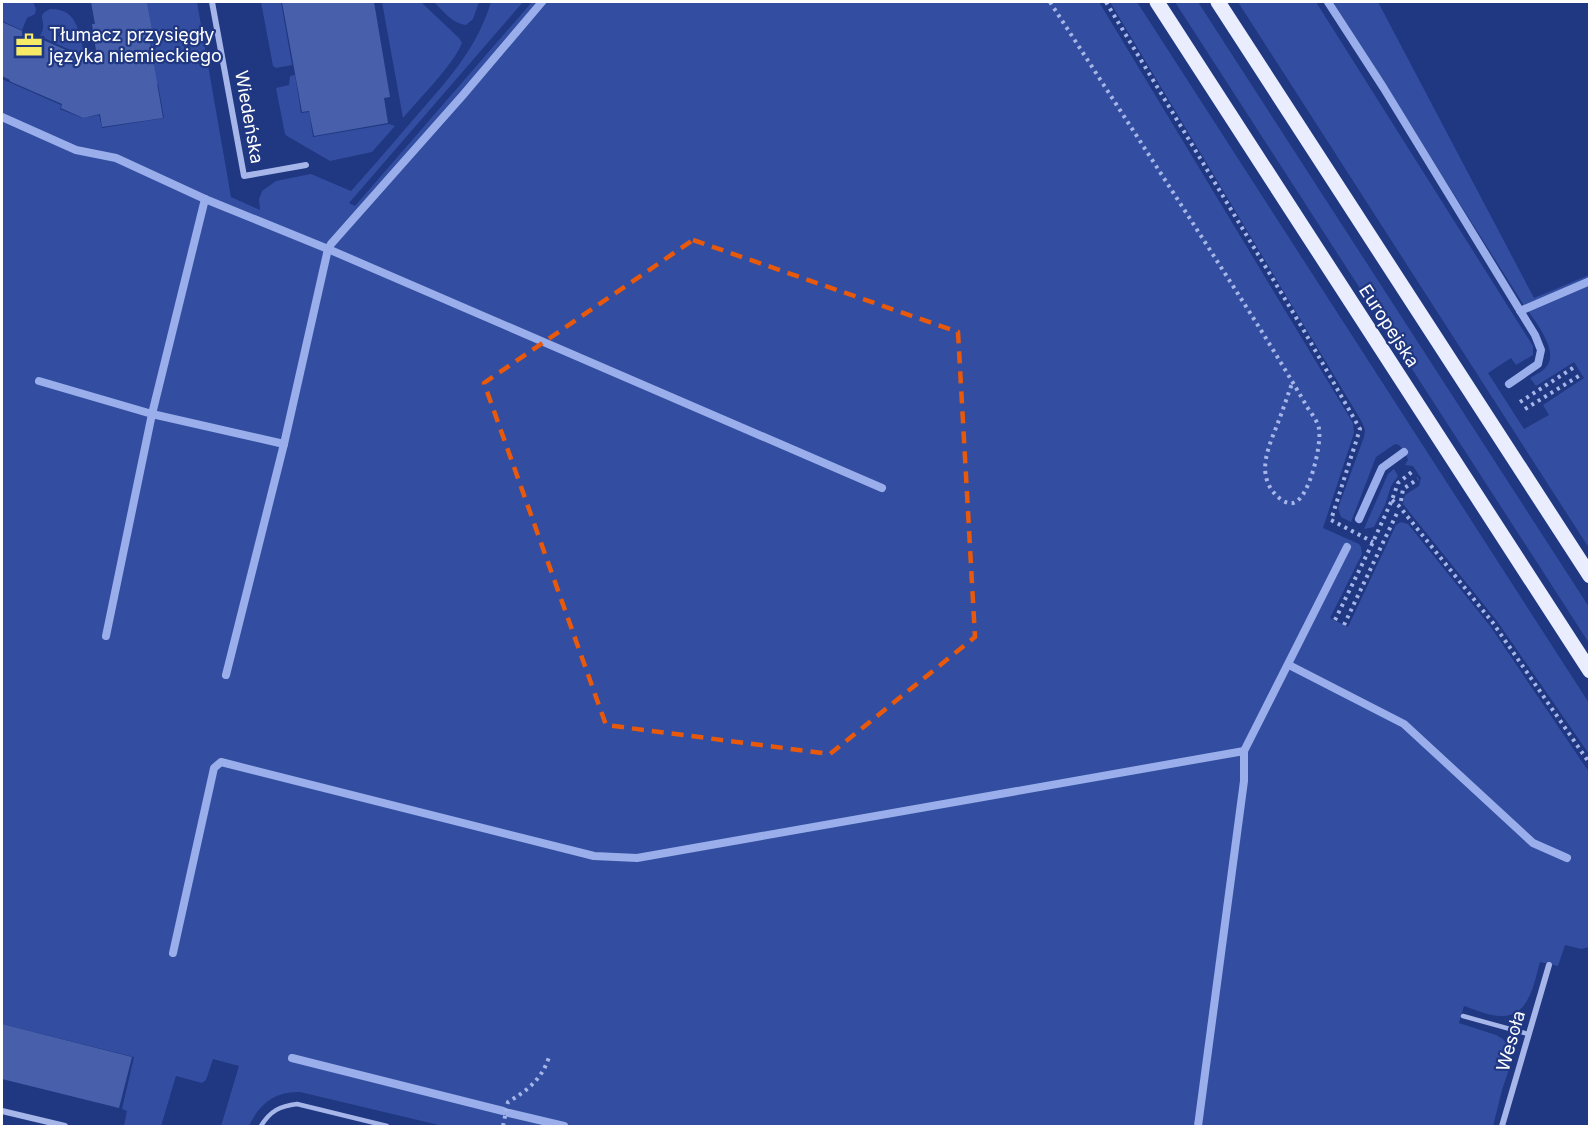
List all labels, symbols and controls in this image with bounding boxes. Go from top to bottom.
place label: Tłumacz przysięgły języka niemieckiego [48,24,222,66]
office icon: Tłumacz przysięgły języka niemieckiego [14,30,44,60]
street label: Wiedeńska [231,69,268,165]
street label: Europejska [1355,281,1424,371]
street label: Wesoła [1492,1008,1529,1074]

